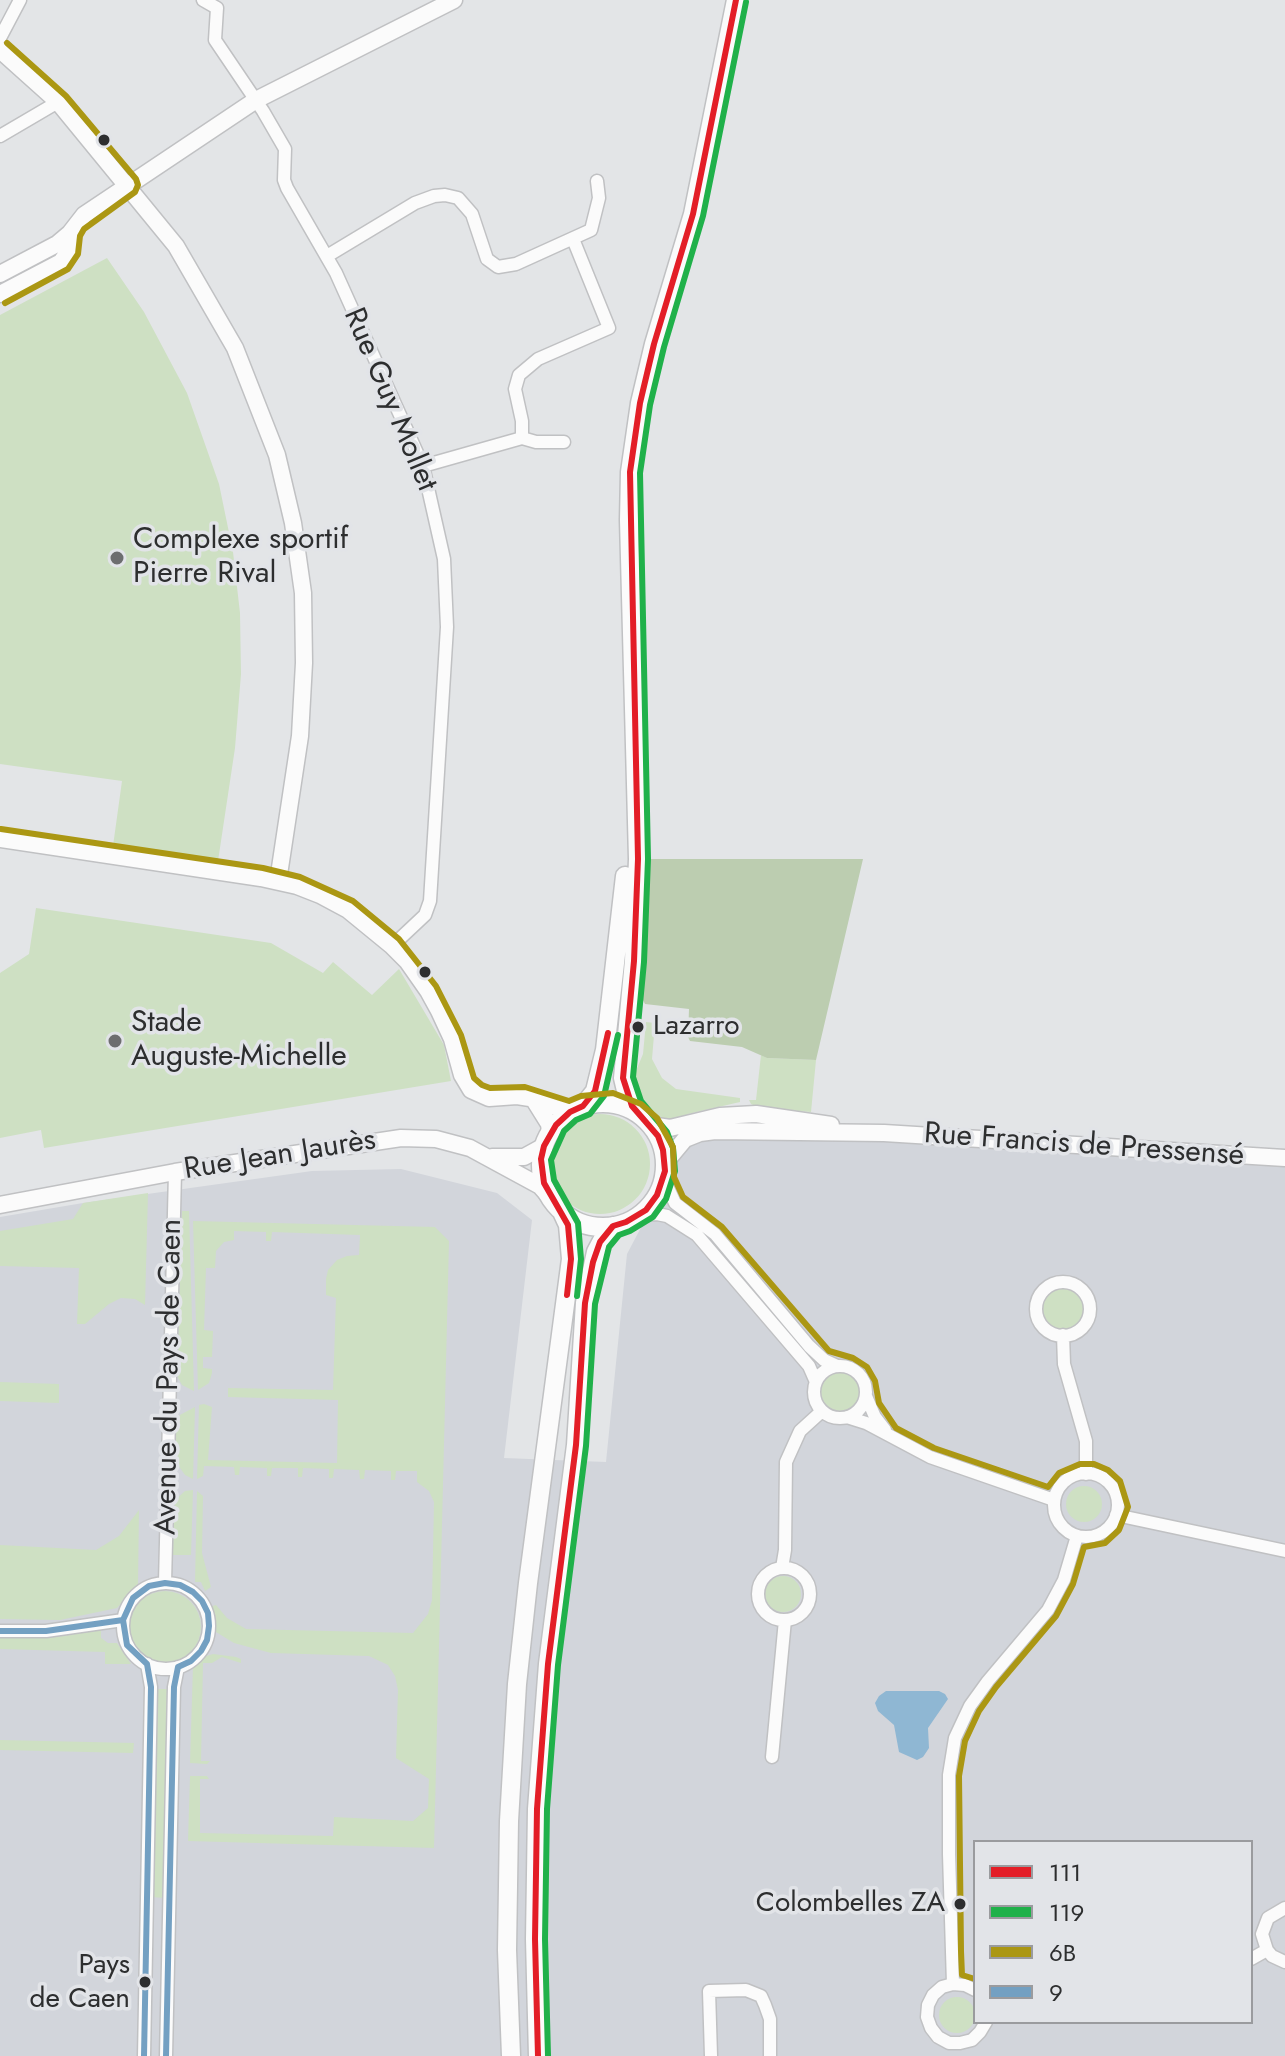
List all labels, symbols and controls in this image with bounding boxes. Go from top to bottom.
unlabelled marker [96,132,112,148]
street label: Rue Guy Mollet [334,303,444,497]
place label: Complexe sportif Pierre Rival [133,523,348,594]
marker: Complexe sportif Pierre Rival [108,549,126,567]
unlabelled marker [417,964,433,980]
place label: Stade Auguste-Michelle [131,1006,347,1076]
place label: Lazarro [653,1010,739,1044]
marker: Lazarro [630,1019,646,1035]
marker: Stade Auguste-Michelle [106,1032,124,1050]
street label: Rue Francis de Pressensé [923,1117,1245,1175]
street label: Rue Jean Jaurès [182,1123,378,1189]
street label: Avenue du Pays de Caen [149,1219,191,1535]
legend [973,1840,1253,2024]
text: 111 [1049,1855,1081,1890]
place label: Colombelles ZA [756,1887,945,1921]
text: 119 [1049,1895,1084,1930]
marker: Colombelles ZA [952,1896,968,1912]
text: 6B [1049,1935,1076,1970]
place label: Pays de Caen [29,1949,130,2015]
marker: Pays de Caen [137,1974,153,1990]
text: 9 [1049,1975,1063,2010]

